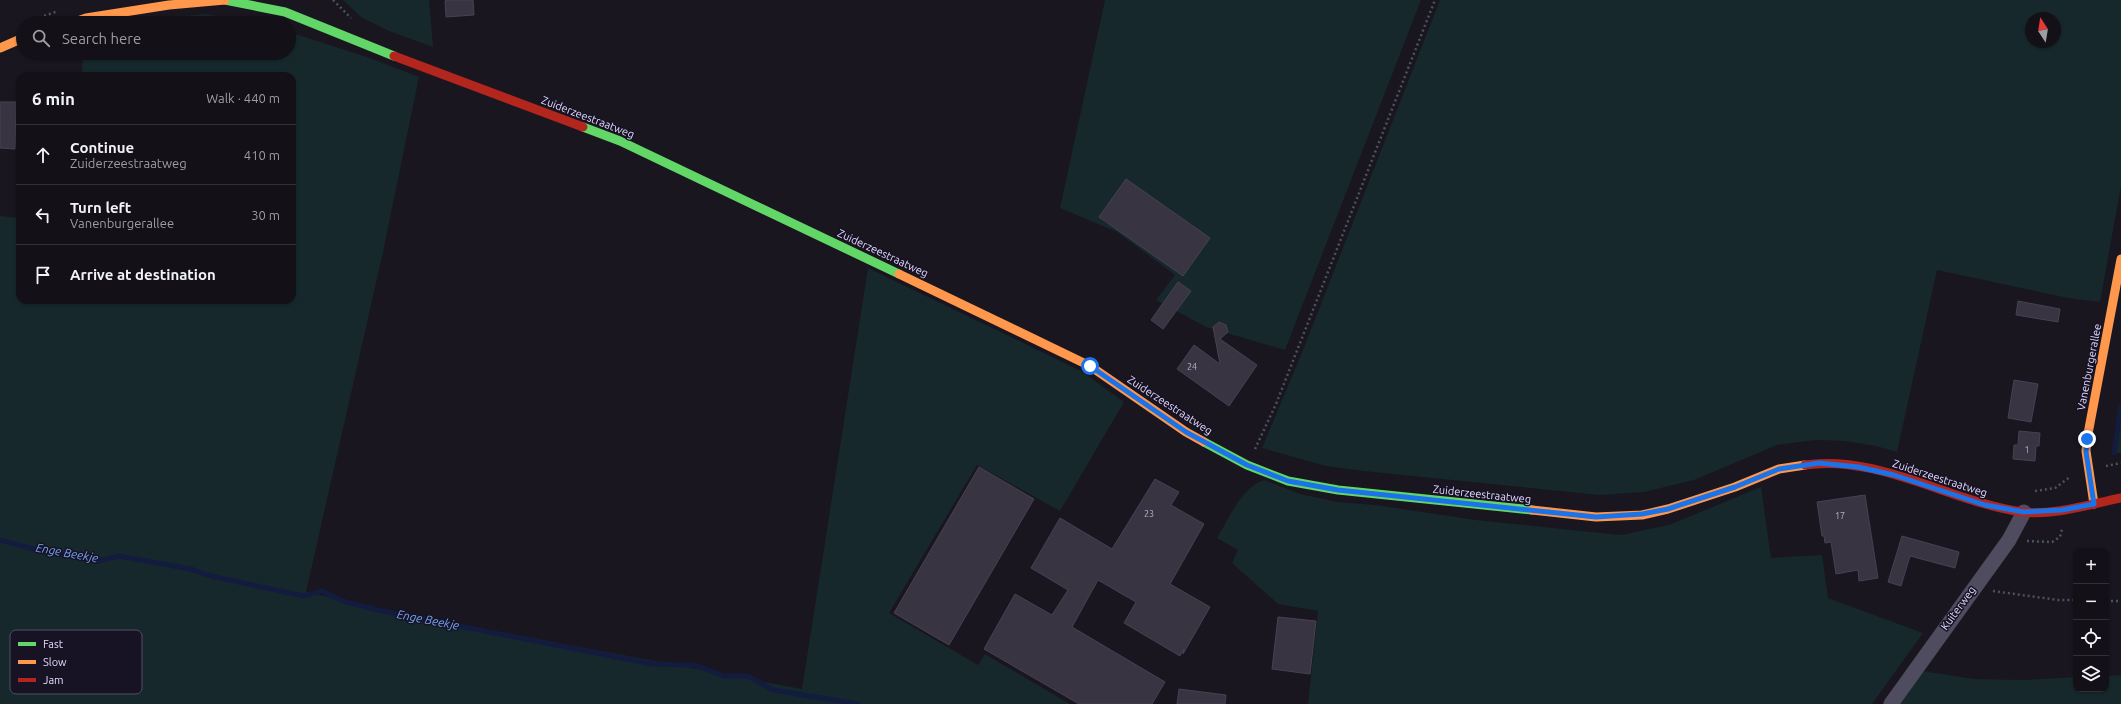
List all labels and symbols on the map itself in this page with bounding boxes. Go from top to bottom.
north arrow [2025,12,2061,48]
street label: Zuiderzeestraatweg [540,94,636,140]
street label: Zuiderzeestraatweg [836,227,930,279]
street label: Vanenburgerallee [2075,323,2103,411]
route start [1081,357,1099,375]
house number: 24 [1187,362,1197,372]
street label: Zuiderzeestraatweg [1125,373,1215,437]
route end [2078,430,2096,448]
house number: 1 [2024,445,2030,455]
street label: Zuiderzeestraatweg [1891,457,1989,499]
street label: Zuiderzeestraatweg [1432,483,1532,505]
house number: 23 [1144,509,1154,519]
house number: 17 [1835,511,1845,521]
water label: Enge Beekje [35,541,99,564]
street label: Kuiterweg [1938,584,1978,632]
water label: Enge Beekje [396,607,460,632]
legend [10,630,142,694]
text: Fast [43,638,64,650]
text: Slow [43,656,67,668]
text: Jam [43,674,64,686]

